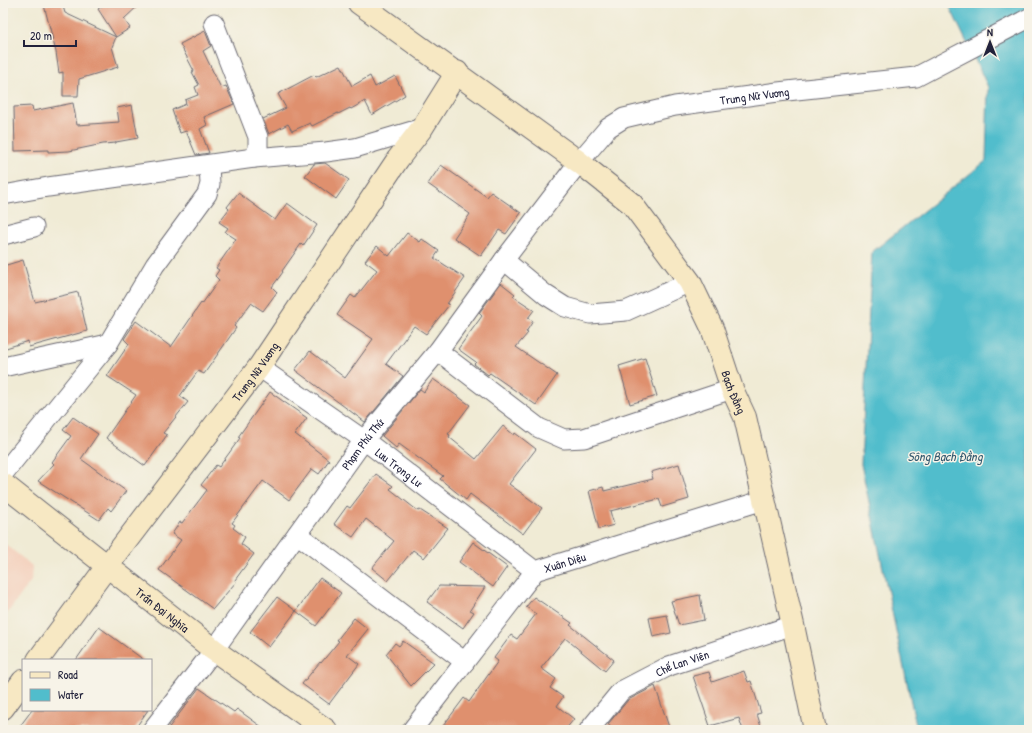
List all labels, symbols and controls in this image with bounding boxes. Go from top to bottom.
scale bar [24,22,76,48]
north arrow [970,22,1010,62]
text: N [987,25,993,39]
text: 20 m [30,27,52,44]
street label: Trưng Nữ Vương [719,82,790,108]
street label: Trưng Nữ Vương [227,338,282,405]
street label: Bạch Đằng [718,368,751,416]
street label: Phạm Phú Thứ [337,414,388,473]
street label: Lưu Trọng Lư [372,443,427,491]
water label: Sông Bạch Đằng [908,447,984,466]
street label: Xuân Diệu [542,547,588,576]
street label: Trần Đại Nghĩa [132,583,193,636]
street label: Chế Lan Viên [652,645,711,680]
legend [22,659,152,711]
text: Road [58,666,78,683]
text: Water [58,686,84,703]

